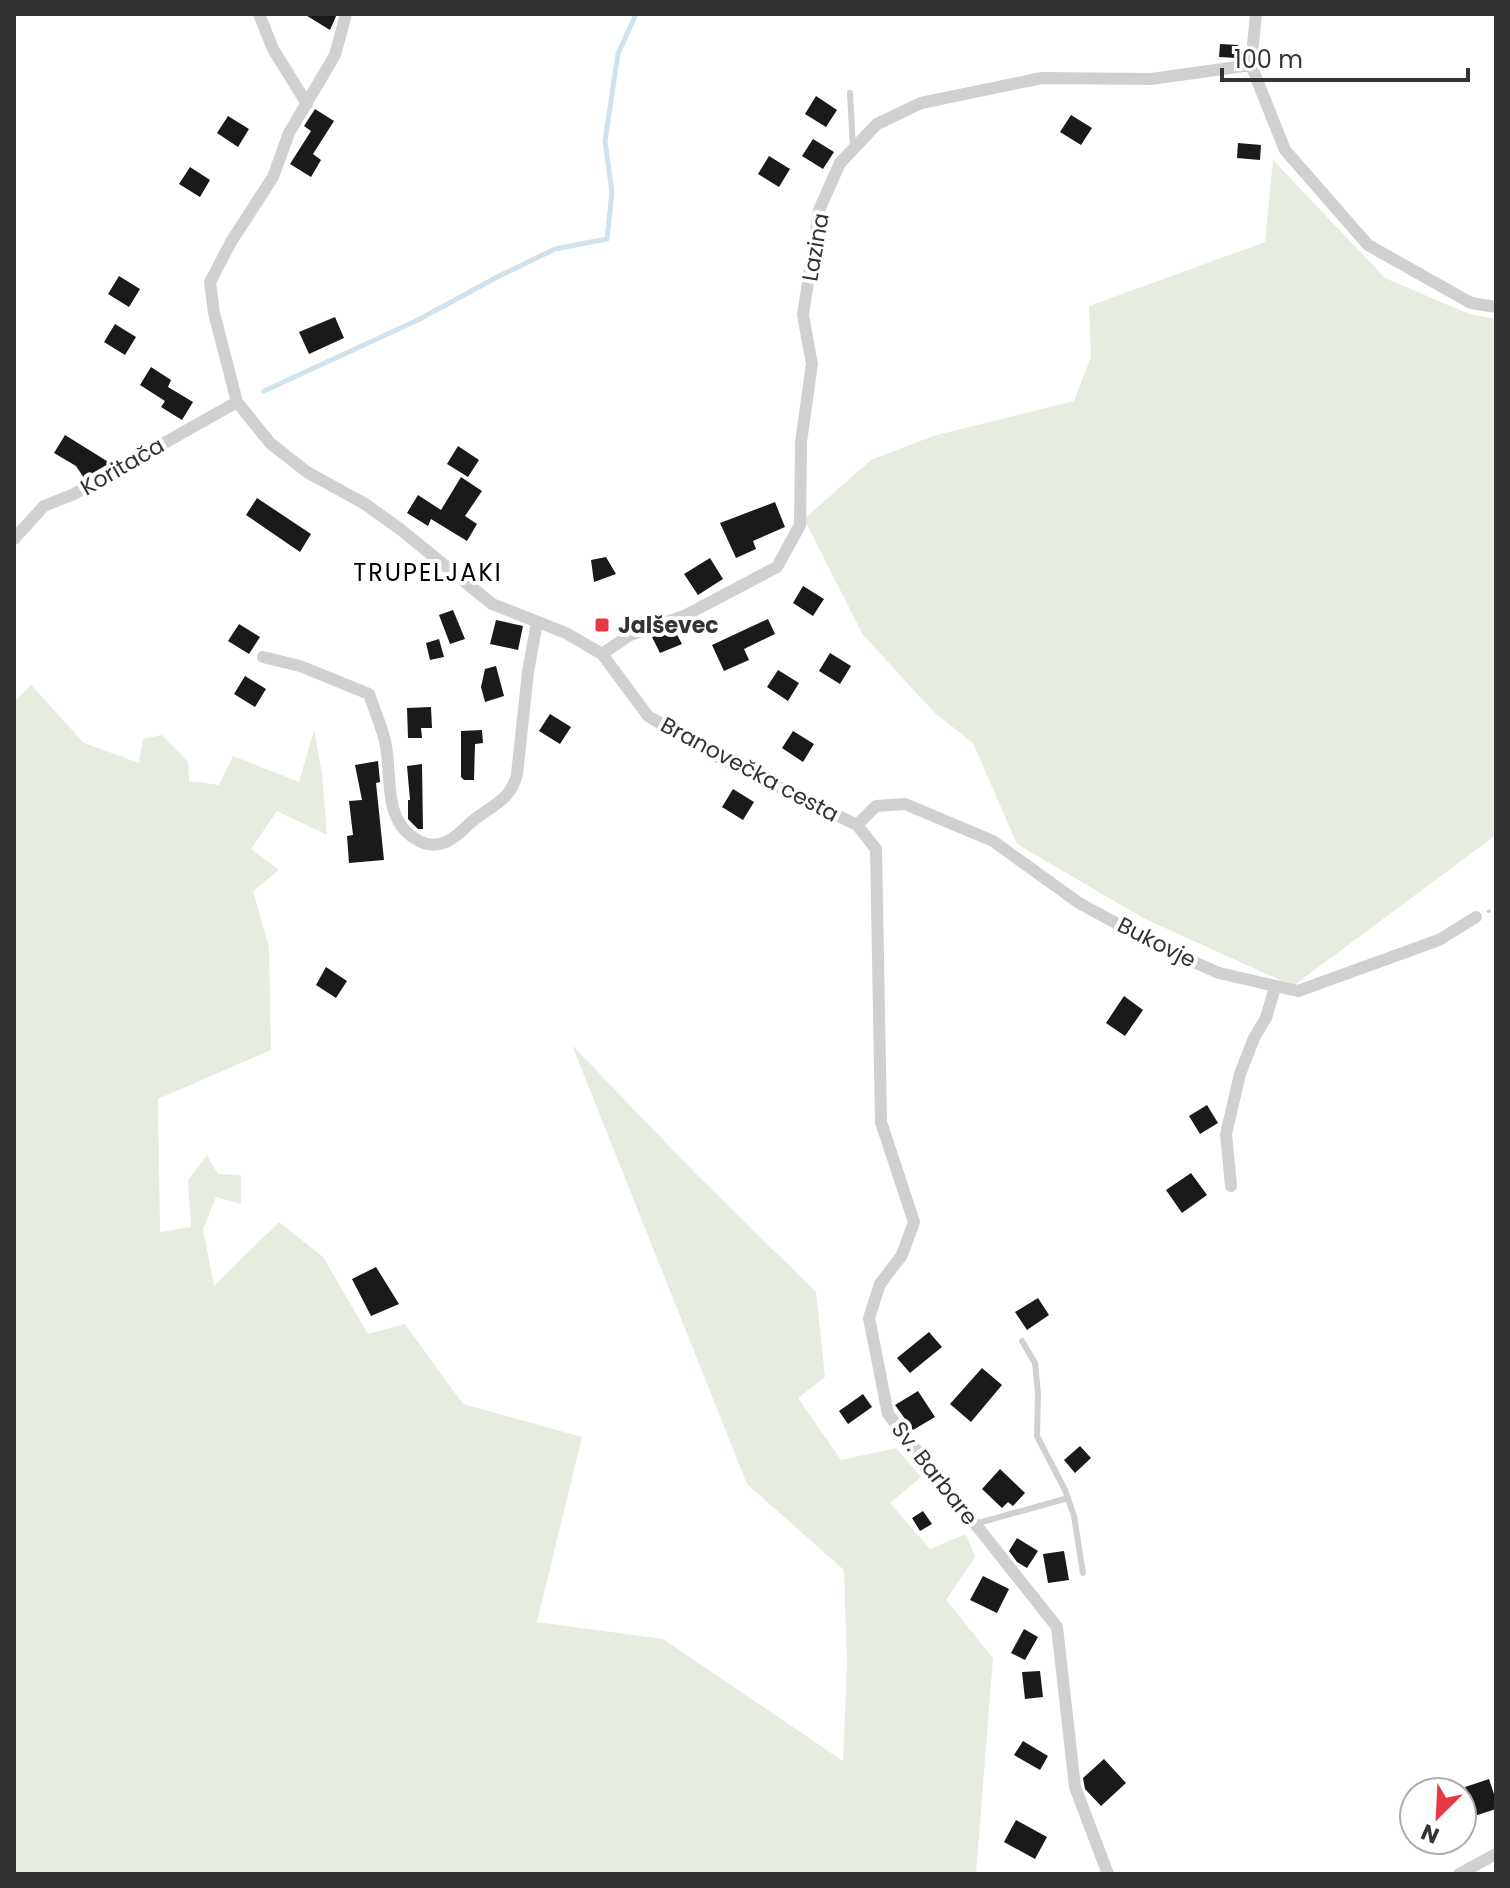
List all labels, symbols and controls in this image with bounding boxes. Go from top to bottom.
scale bar [1222,32,1468,82]
text: 100 m [1234,43,1303,76]
street label: Lazina [794,211,837,284]
street label: Koritača [75,430,170,503]
district label: TRUPELJAKI [353,556,503,589]
place label: Jalševec [618,610,719,641]
marker: Jalševec [593,616,611,634]
street label: Branovečka cesta [655,709,844,829]
street label: Bukovje [1112,909,1201,975]
street label: Sv. Barbare [884,1415,985,1532]
north arrow [1398,1776,1478,1856]
text: N [1416,1816,1444,1851]

